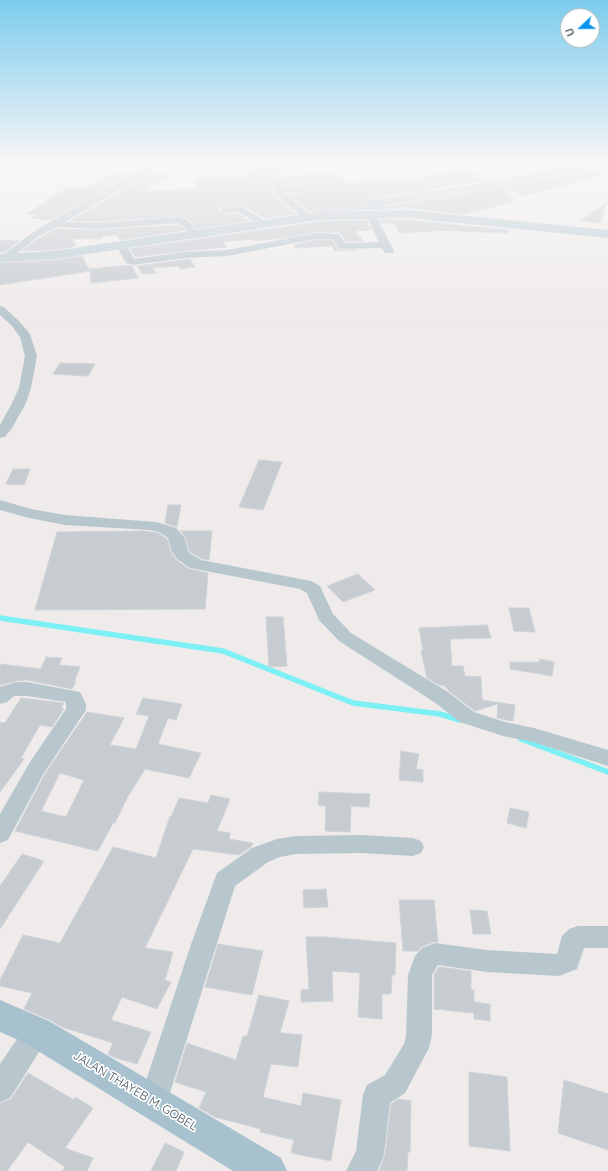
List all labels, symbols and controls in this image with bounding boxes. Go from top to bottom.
north arrow [560,8,600,48]
text: U [562,26,578,38]
street label: JALAN THAYEB M. GOBEL [70,1048,200,1134]

